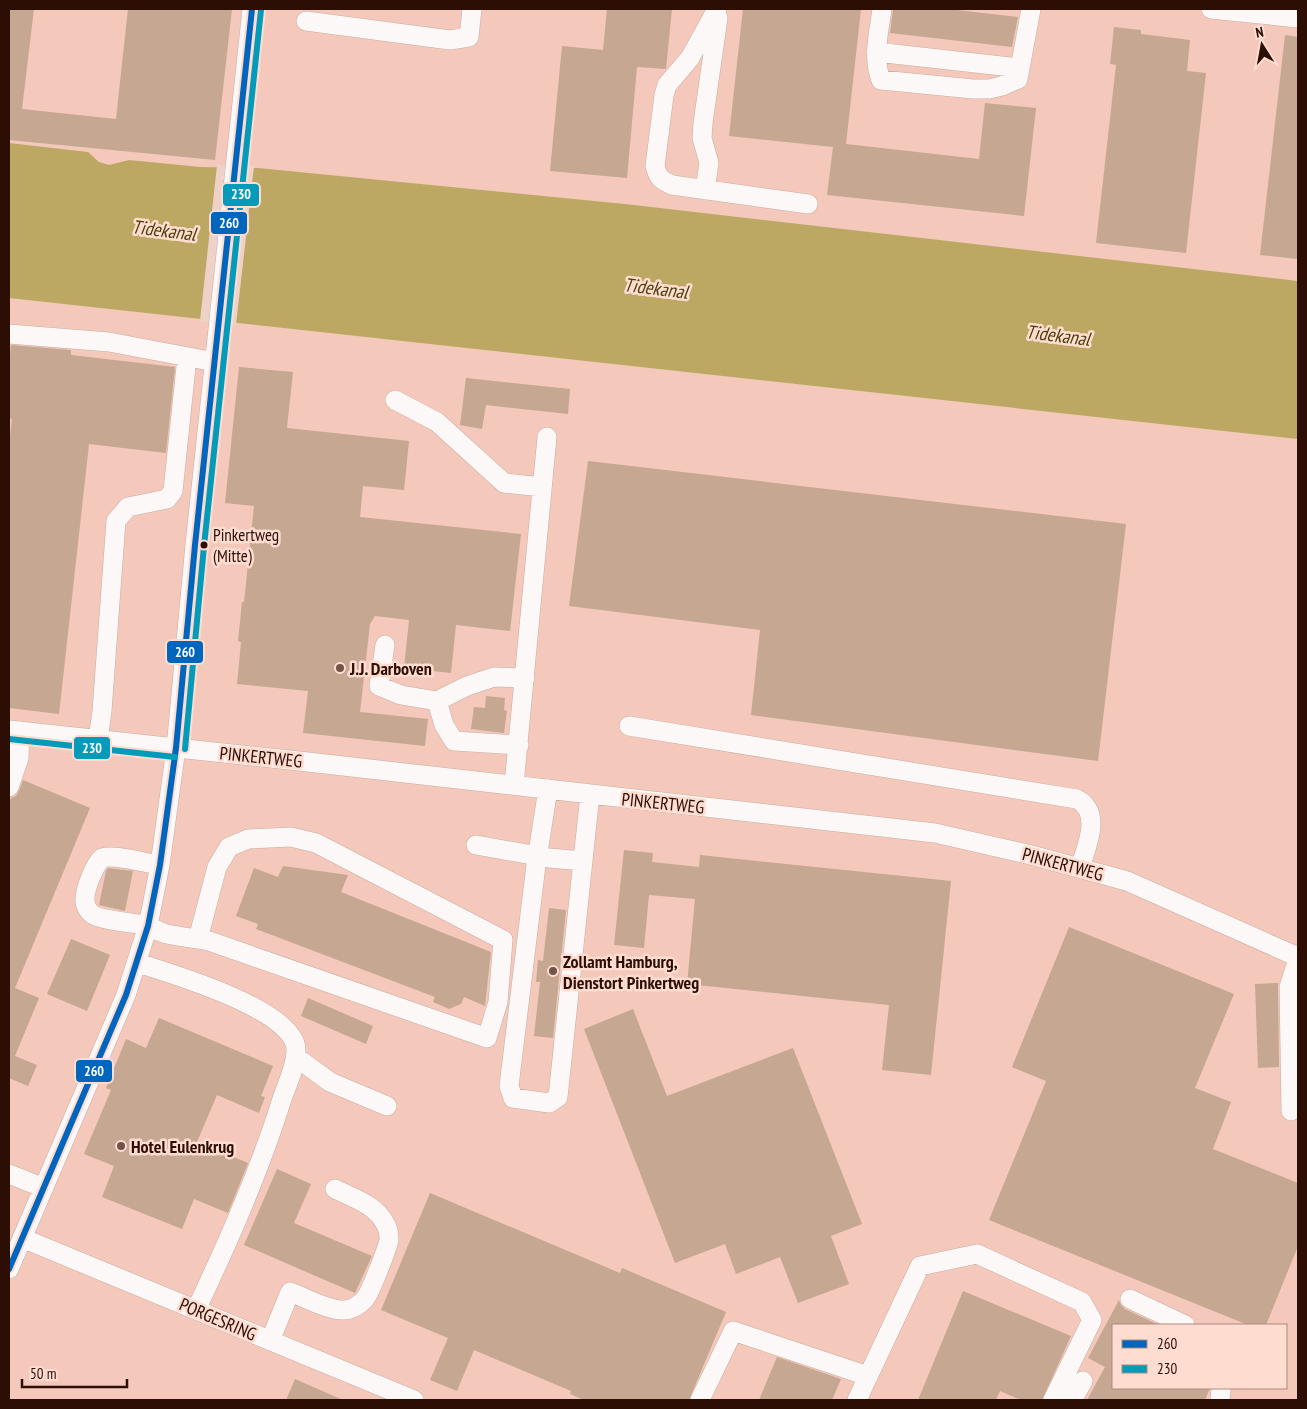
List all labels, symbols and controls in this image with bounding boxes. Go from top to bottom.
north arrow [1237,20,1287,70]
text: N [1254,23,1265,42]
line badge: 230 [222,183,260,207]
text: 230 [231,185,251,203]
line badge: 260 [210,211,248,235]
water label: Tidekanal [131,214,199,246]
text: 260 [219,214,239,232]
water label: Tidekanal [623,272,691,304]
water label: Tidekanal [1025,319,1093,351]
place label: Pinkertweg (Mitte) [213,524,279,567]
marker: Pinkertweg (Mitte) [199,540,209,550]
line badge: 260 [166,640,204,664]
text: 260 [175,643,195,661]
place label: J.J. Darboven [349,657,432,680]
marker: J.J. Darboven [334,662,346,674]
line badge: 230 [73,736,111,760]
text: 230 [82,739,102,757]
street label: PINKERTWEG [219,741,304,773]
street label: PINKERTWEG [621,787,706,819]
street label: PINKERTWEG [1020,842,1106,886]
place label: Zollamt Hamburg, Dienstort Pinkertweg [563,950,699,994]
marker: Zollamt Hamburg, Dienstort Pinkertweg [547,965,559,977]
line badge: 260 [75,1059,113,1083]
text: 260 [84,1062,104,1080]
place label: Hotel Eulenkrug [131,1135,234,1158]
marker: Hotel Eulenkrug [115,1140,127,1152]
street label: PORGESRING [176,1292,260,1346]
legend [1112,1324,1287,1389]
text: 260 [1157,1334,1178,1353]
scale bar [22,1356,128,1388]
text: 230 [1157,1359,1178,1378]
text: 50 m [30,1364,56,1383]

